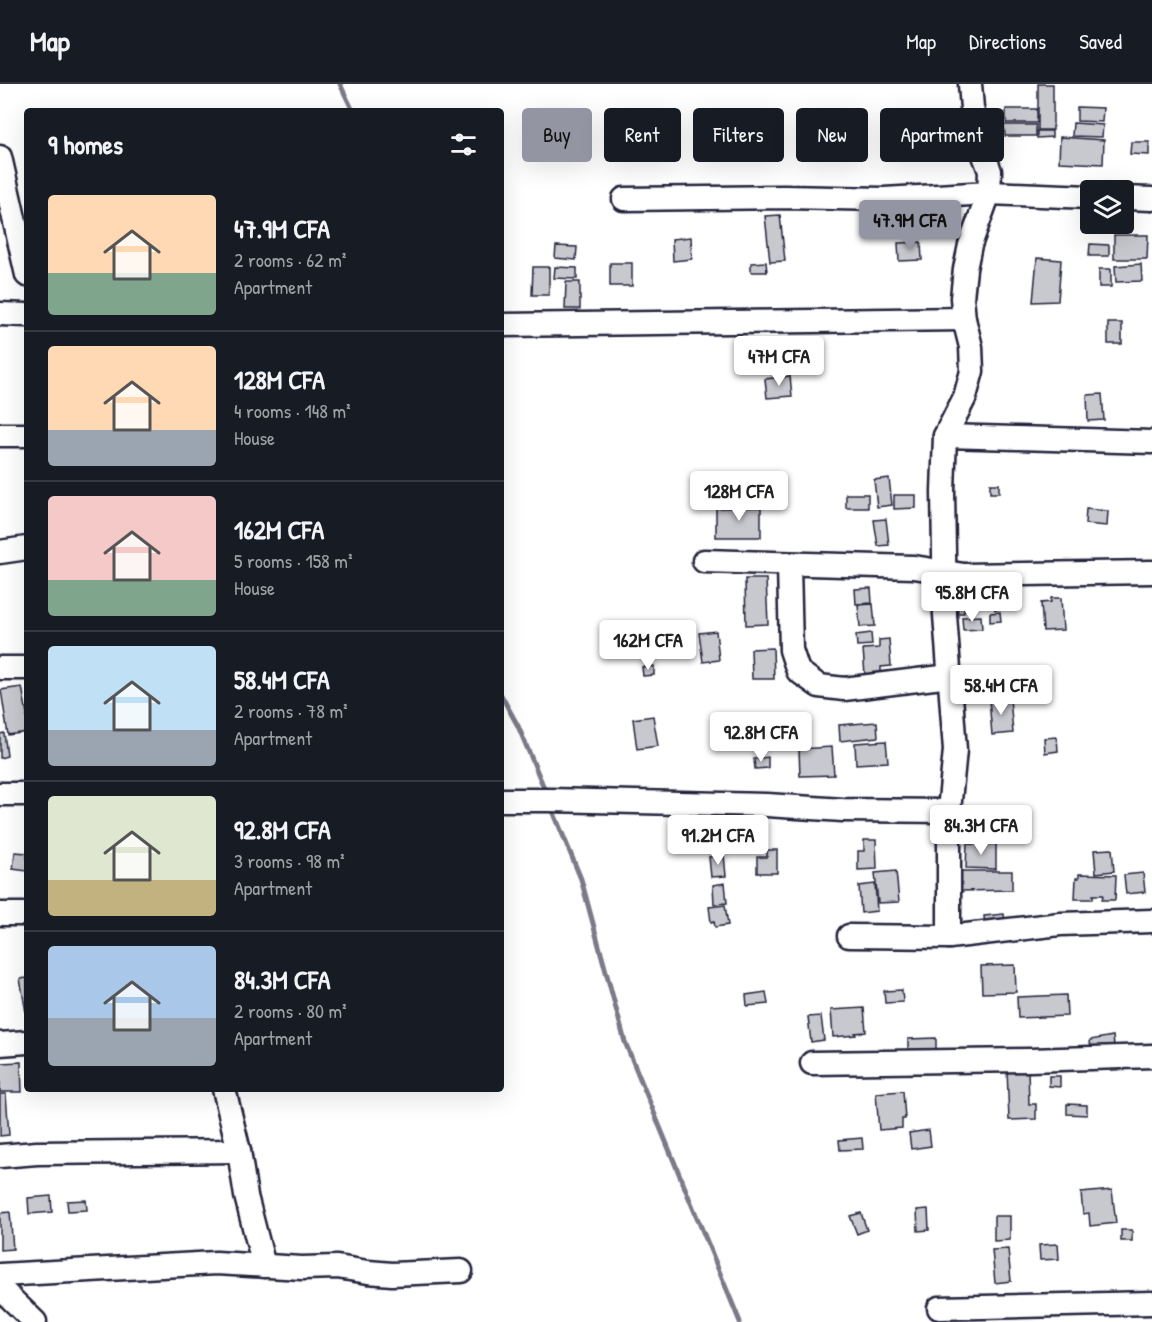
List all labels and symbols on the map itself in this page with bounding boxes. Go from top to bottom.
pin: 47.9M CFA [841,200,979,251]
pin: 47M CFA [724,336,834,387]
pin: 128M CFA [677,471,801,522]
pin: 95.8M CFA [903,572,1041,623]
pin: 162M CFA [586,620,710,671]
pin: 58.4M CFA [932,665,1070,716]
pin: 92.8M CFA [692,712,830,763]
pin: 84.3M CFA [912,805,1050,856]
pin: 91.2M CFA [649,815,787,866]

